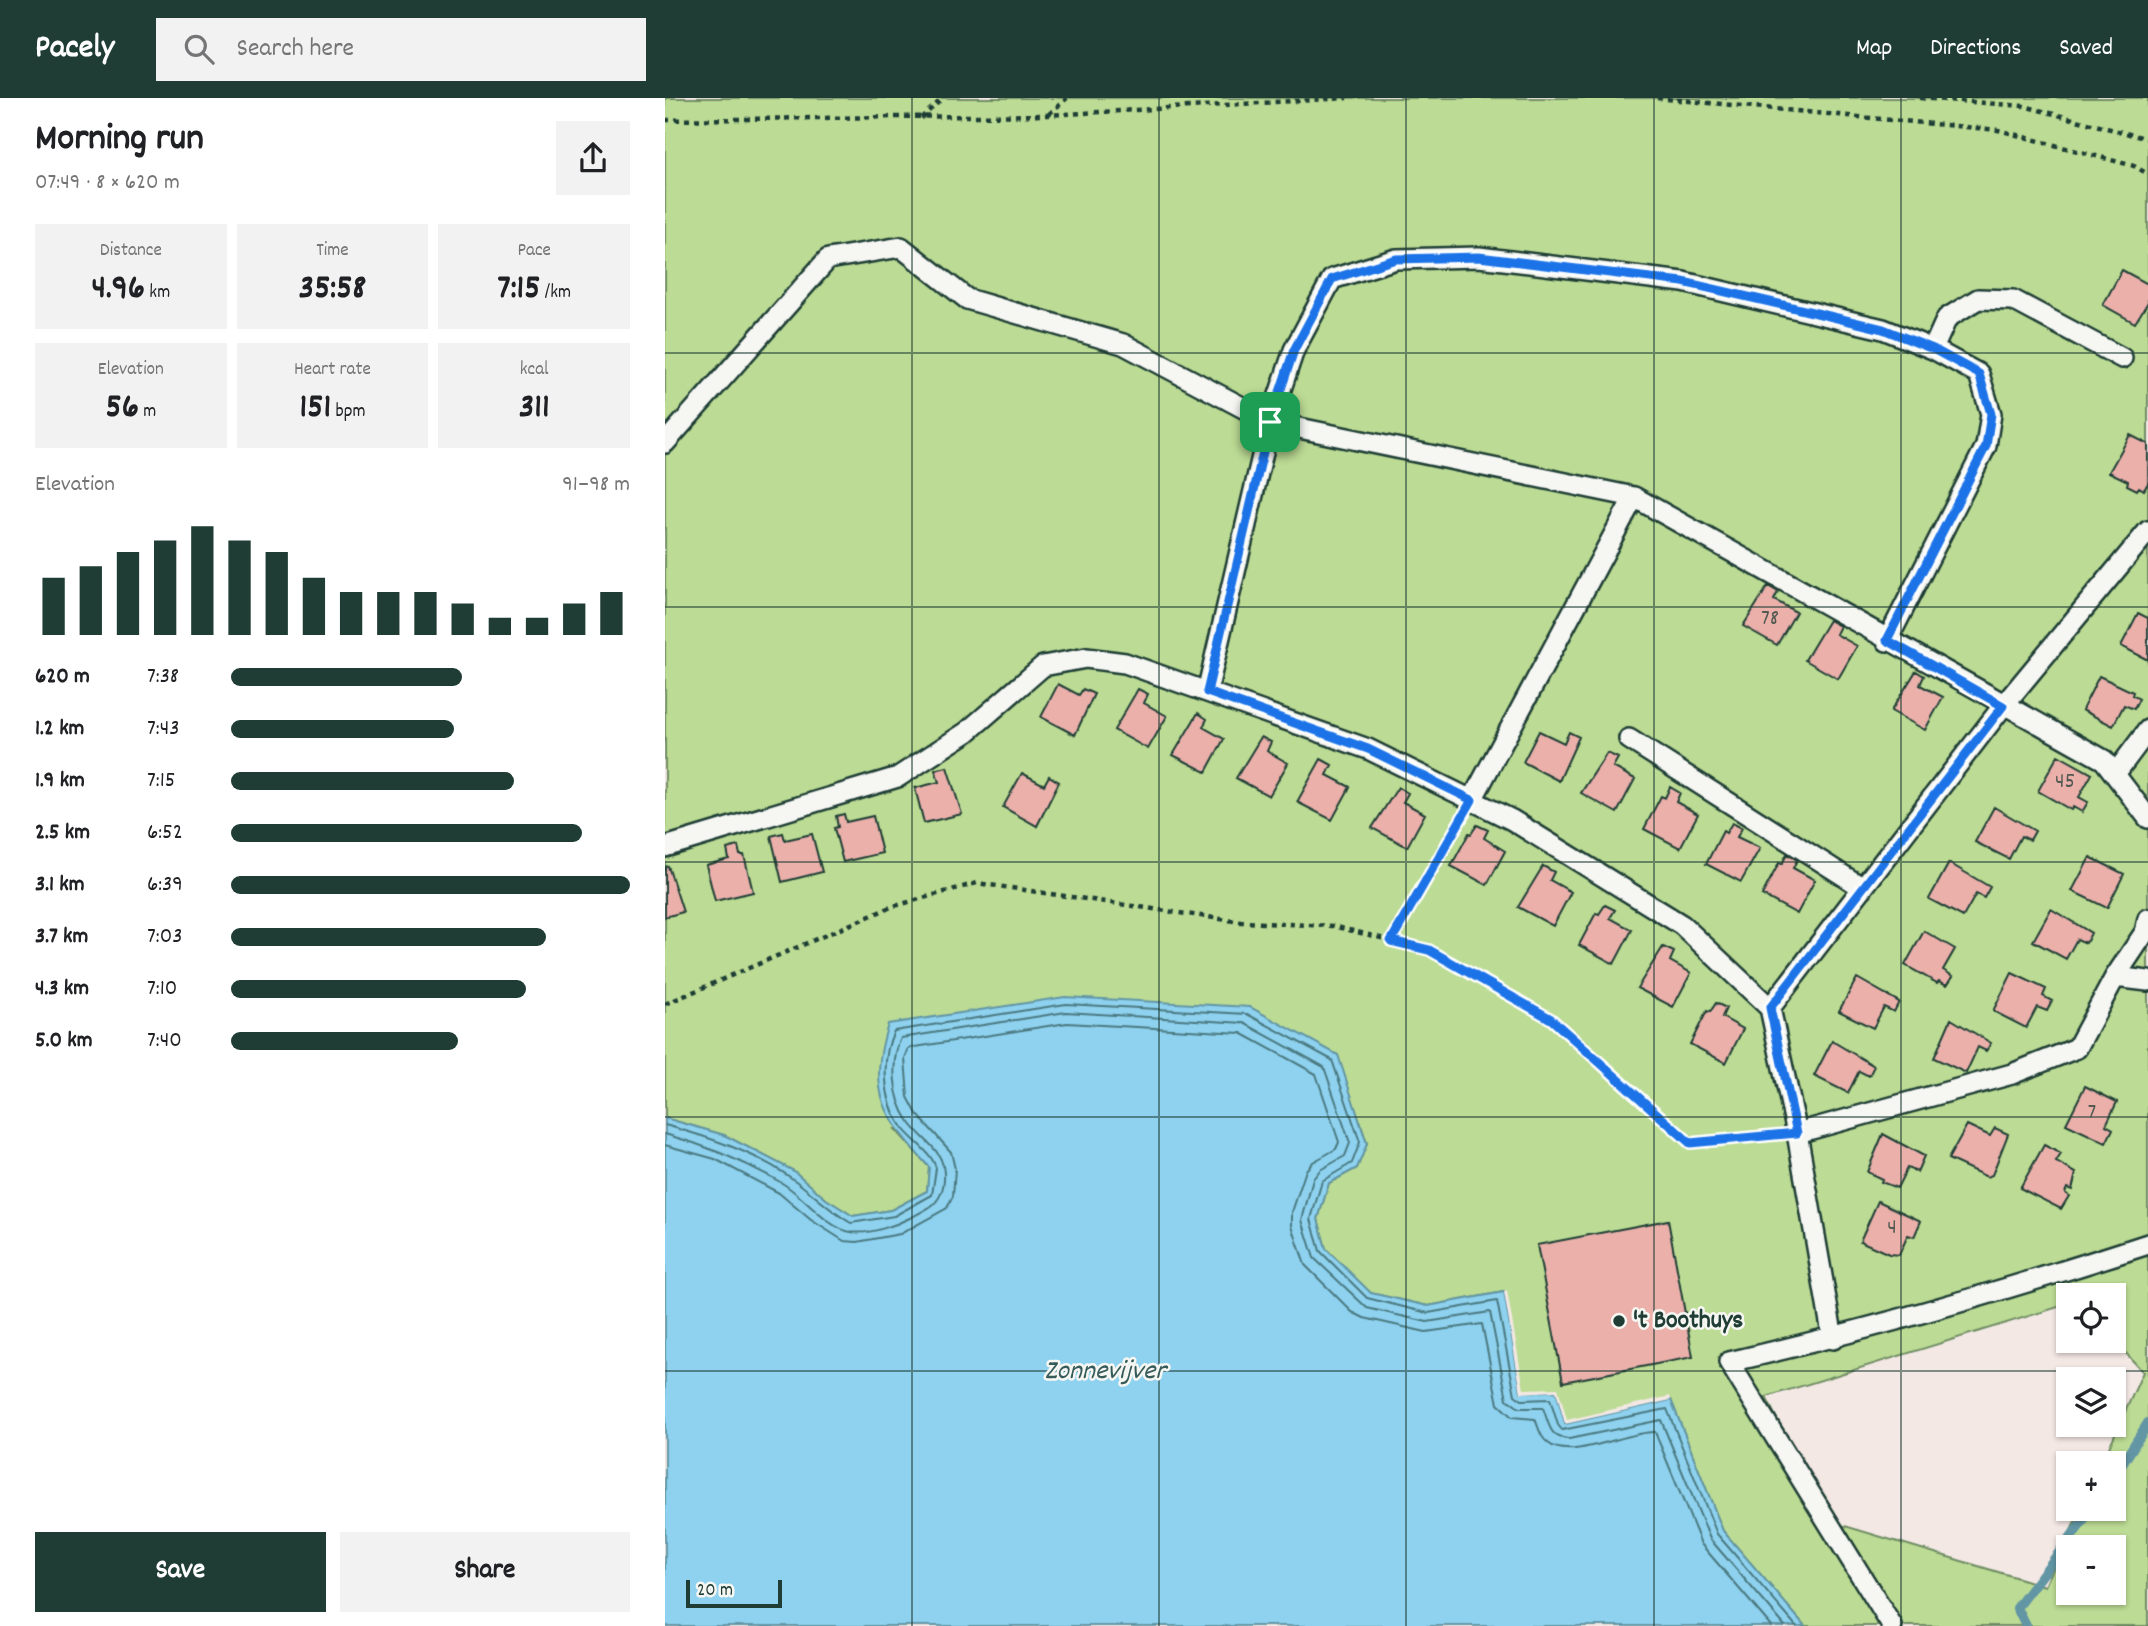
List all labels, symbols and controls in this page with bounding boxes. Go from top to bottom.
search box [156,18,646,81]
text: Pacely [35,26,114,73]
icon: search [180,30,218,68]
text: Search here [236,31,354,68]
text: Map [1856,32,1892,66]
text: Directions [1930,32,2021,66]
text: Saved [2059,32,2113,66]
text: Morning run [35,113,204,168]
button: share [556,121,630,195]
text: 07:49 · 8 × 620 m [35,167,180,200]
text: Distance [100,238,162,265]
text: Time [316,238,349,265]
text: Pace [517,238,551,265]
text: 4.96 [91,265,145,315]
text: 35:58 [299,265,366,315]
text: 7:15 [497,265,540,315]
text: km [145,280,170,307]
text: /km [540,280,571,307]
text: Elevation [98,357,164,384]
text: Heart rate [294,357,371,384]
text: kcal [520,357,549,384]
text: 56 [105,384,139,434]
text: 151 [300,384,331,434]
text: 311 [519,384,550,434]
pin [1240,392,1300,452]
text: m [139,399,156,426]
text: bpm [331,399,365,426]
icon: arrive [1251,403,1289,441]
text: Elevation [35,469,115,502]
text: 91–98 m [562,469,630,502]
house number: 78 [1761,603,1779,636]
text: 620 m [35,661,90,694]
text: 7:38 [147,661,179,694]
text: 1.2 km [35,713,84,746]
text: 7:43 [147,713,179,746]
text: 1.9 km [35,765,85,798]
text: 7:15 [147,765,175,798]
house number: 45 [2055,766,2075,799]
text: 2.5 km [35,817,90,850]
text: 6:52 [147,817,183,850]
text: 3.1 km [35,869,85,902]
text: 6:39 [147,869,183,902]
text: 3.7 km [35,921,88,954]
text: 7:03 [147,921,182,954]
text: 4.3 km [35,973,89,1006]
text: 7:10 [147,973,177,1006]
text: 5.0 km [35,1025,93,1058]
text: 7:40 [147,1025,182,1058]
house number: 7 [2088,1097,2096,1130]
house number: 4 [1887,1212,1897,1245]
map controls [2056,1283,2126,1605]
button: locate [2056,1283,2126,1353]
place label: 't Boothuys [1633,1303,1743,1340]
marker: 't Boothuys [1611,1313,1627,1329]
water label: Zonnevijver [1044,1353,1169,1393]
button: layers [2056,1367,2126,1437]
button: + [2056,1451,2126,1521]
button: Save [35,1532,326,1612]
button: Share [340,1532,630,1612]
button: − [2056,1535,2126,1605]
scale bar [686,1577,782,1609]
text: 20 m [697,1578,733,1605]

